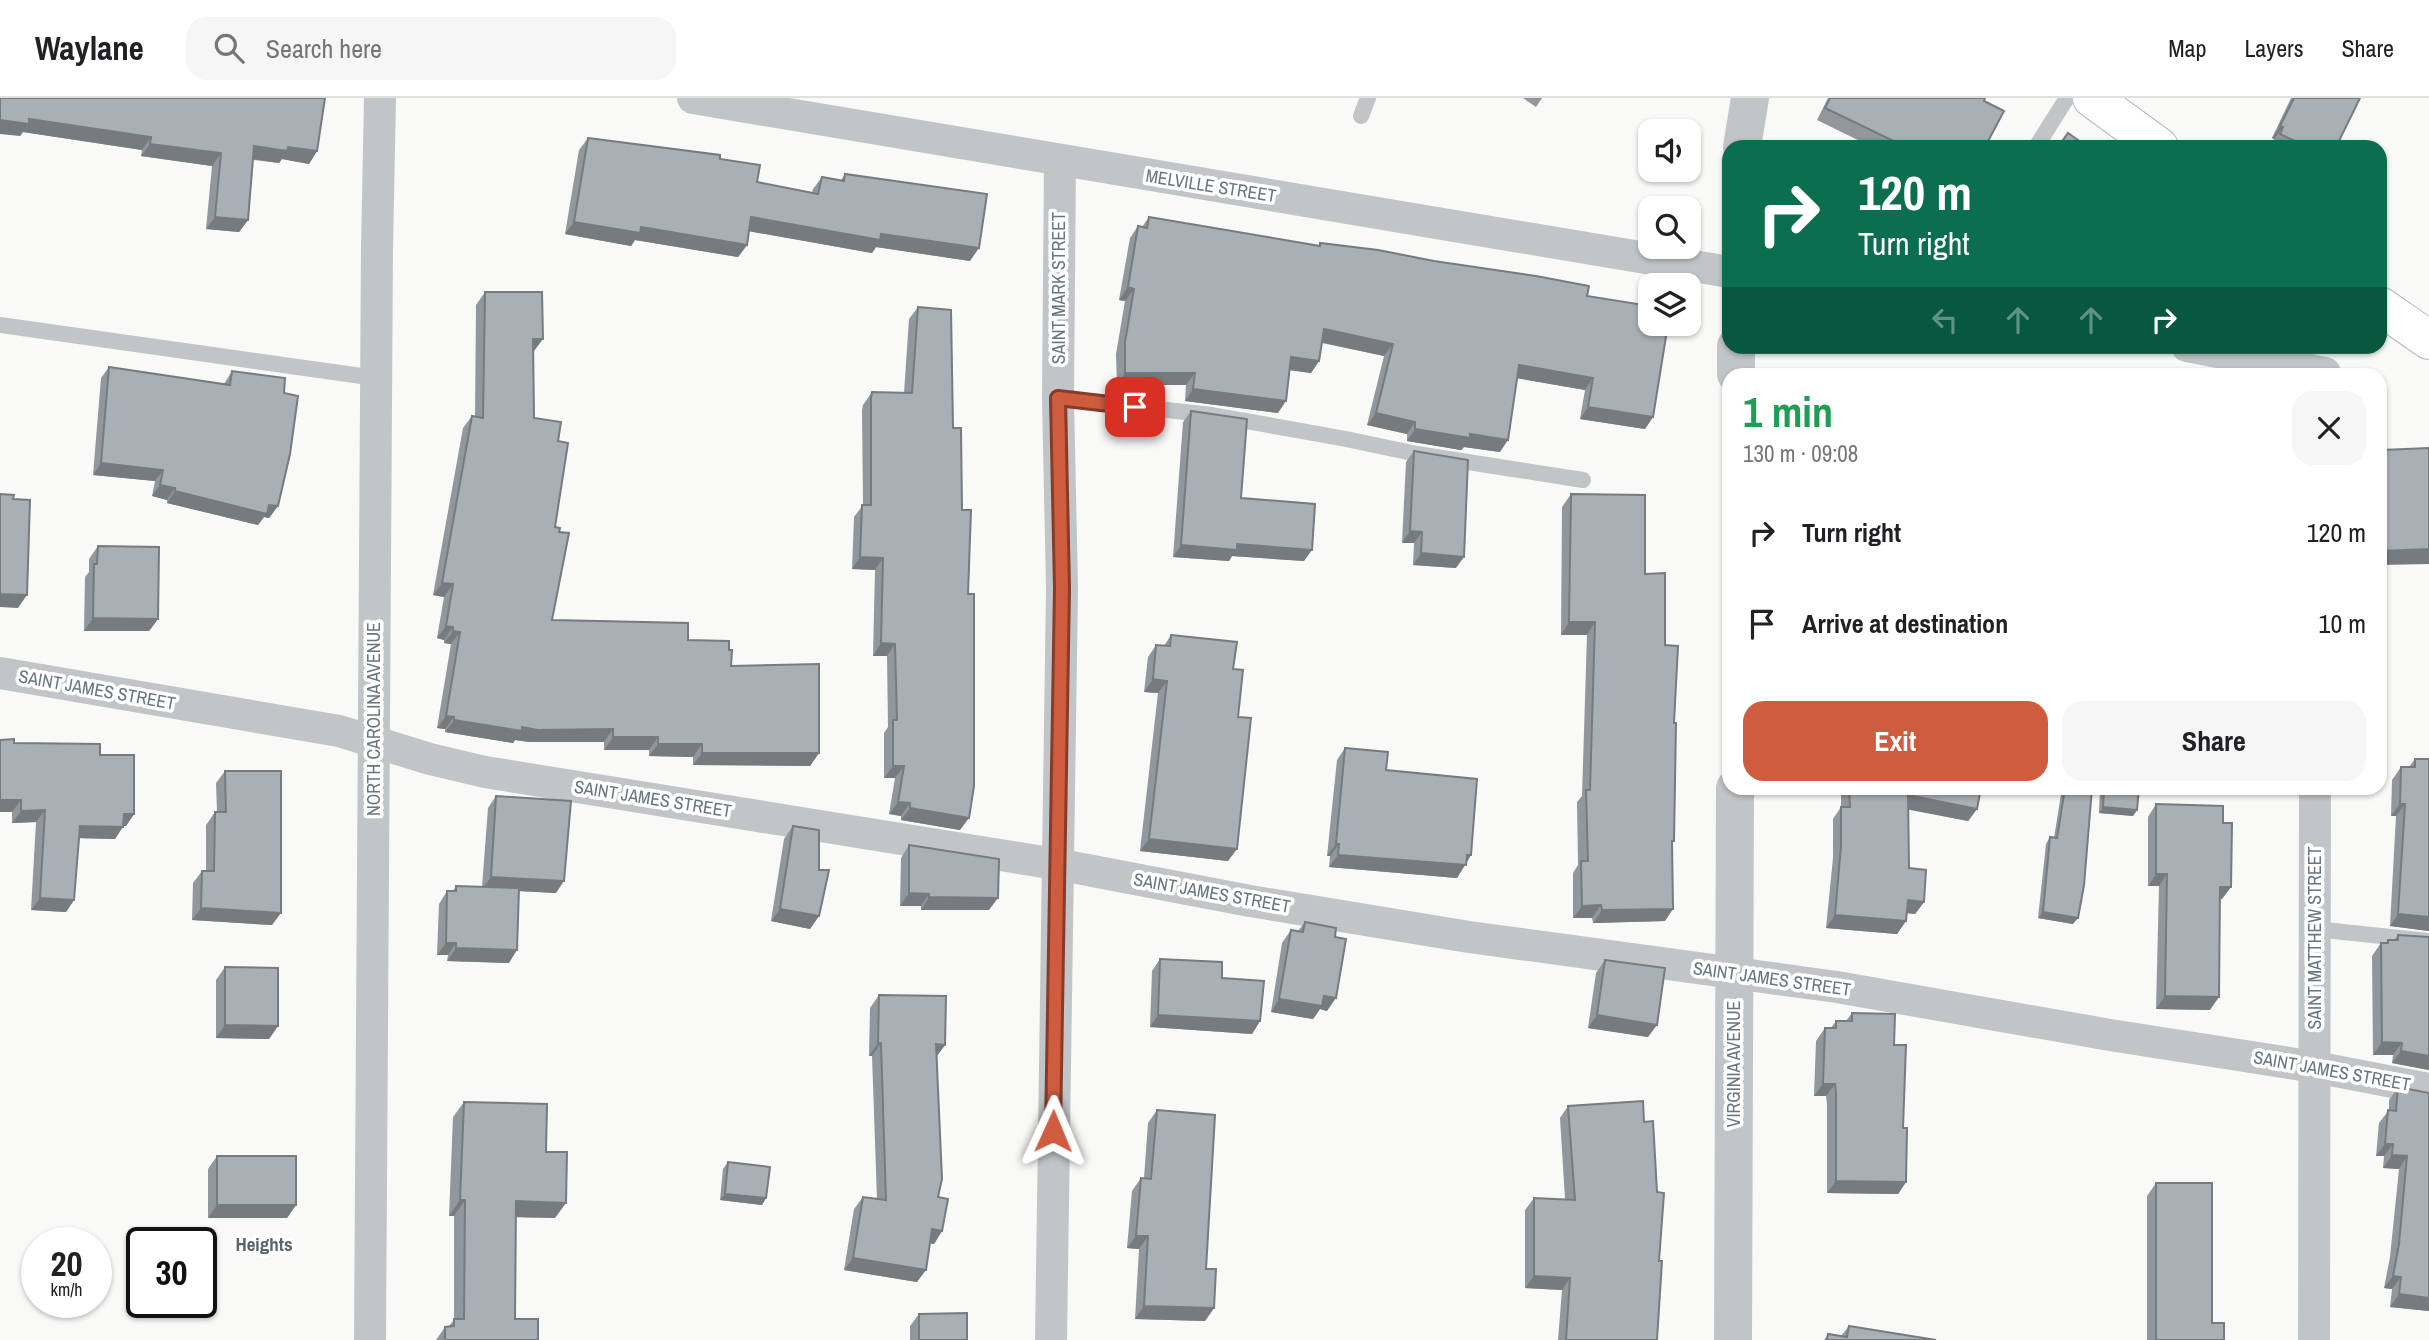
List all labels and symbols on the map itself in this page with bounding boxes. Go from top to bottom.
street label: MELVILLE STREET [1144,163,1278,208]
street label: SAINT MARK STREET [1046,212,1071,364]
pin [1105,377,1165,437]
street label: NORTH CAROLINA AVENUE [361,622,386,816]
street label: SAINT JAMES STREET [17,663,177,716]
street label: SAINT JAMES STREET [573,774,733,823]
street label: SAINT MATTHEW STREET [2302,846,2327,1030]
street label: SAINT JAMES STREET [1132,866,1292,919]
street label: SAINT JAMES STREET [1692,955,1852,1002]
street label: VIRGINIA AVENUE [1721,1001,1746,1127]
street label: SAINT JAMES STREET [2252,1044,2412,1097]
position arrow [1016,1094,1090,1168]
speed limit sign: 30 [126,1227,217,1318]
district label: Heights [235,1231,293,1257]

